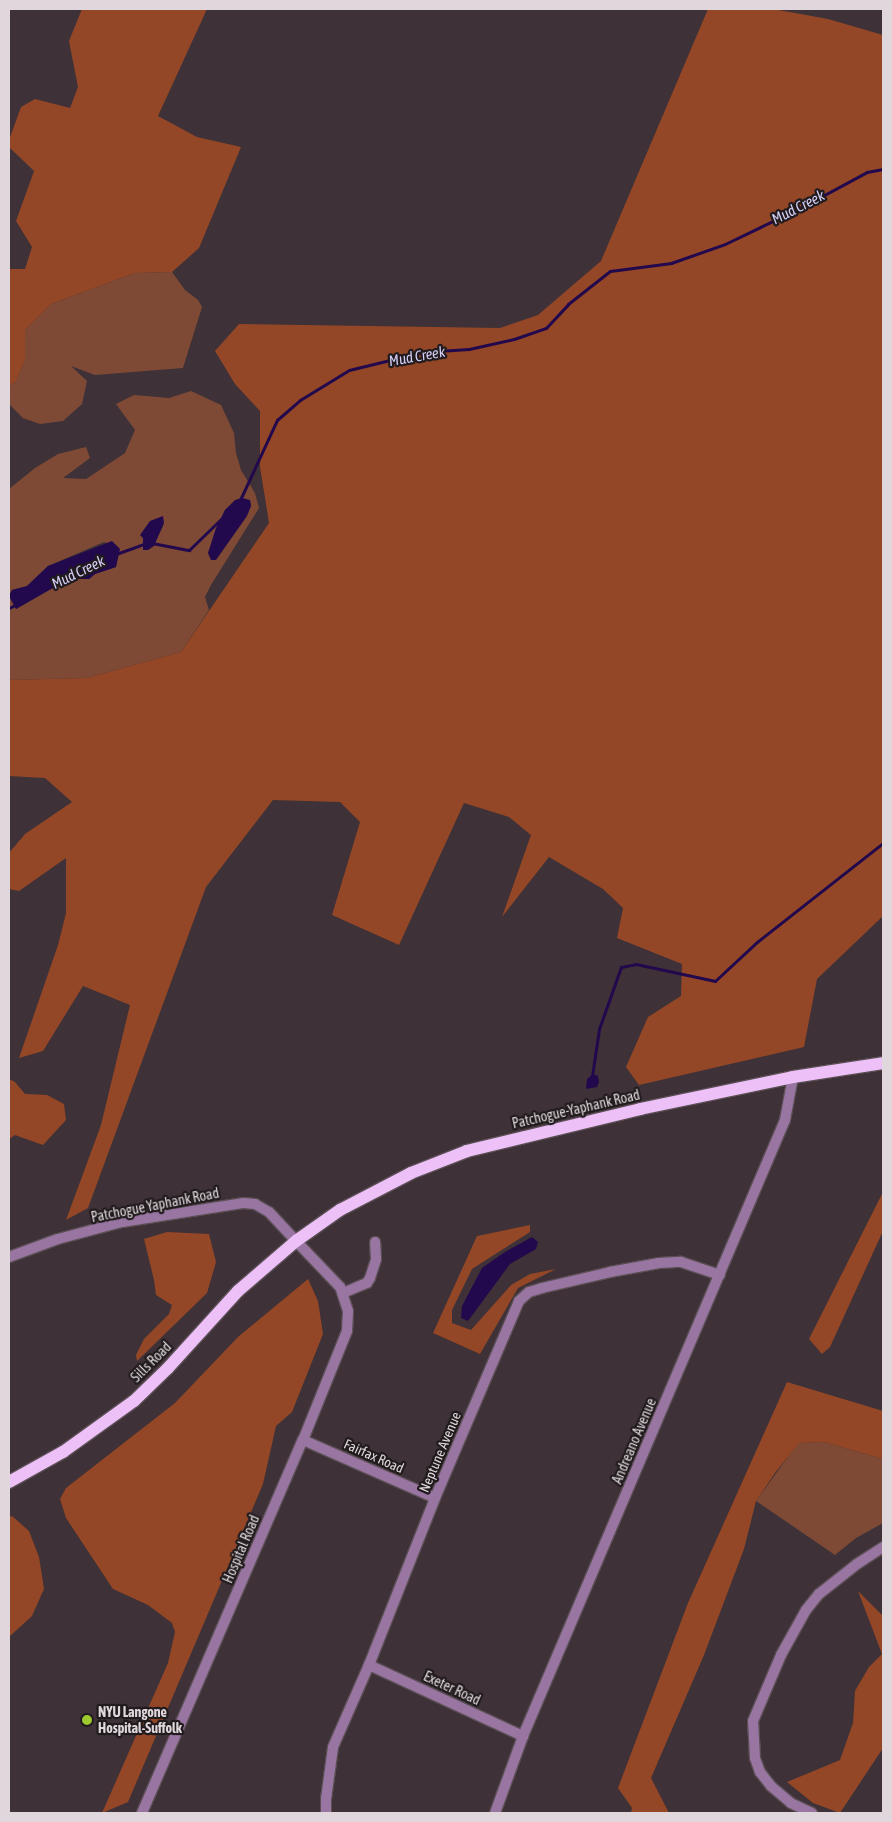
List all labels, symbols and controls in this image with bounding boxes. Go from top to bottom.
water label: Mud Creek [768,186,828,228]
water label: Mud Creek [387,342,447,370]
water label: Mud Creek [48,551,108,593]
street label: Patchogue-Yaphank Road [510,1086,642,1132]
street label: Patchogue Yaphank Road [90,1184,220,1226]
street label: Sills Road [127,1338,175,1386]
street label: Andreano Avenue [608,1396,660,1486]
street label: Neptune Avenue [415,1409,465,1495]
street label: Fairfax Road [341,1435,407,1477]
street label: Hospital Road [219,1512,263,1586]
street label: Exeter Road [421,1668,483,1708]
place label: NYU Langone Hospital-Suffolk [98,1704,182,1736]
marker: NYU Langone Hospital-Suffolk [80,1713,94,1727]

